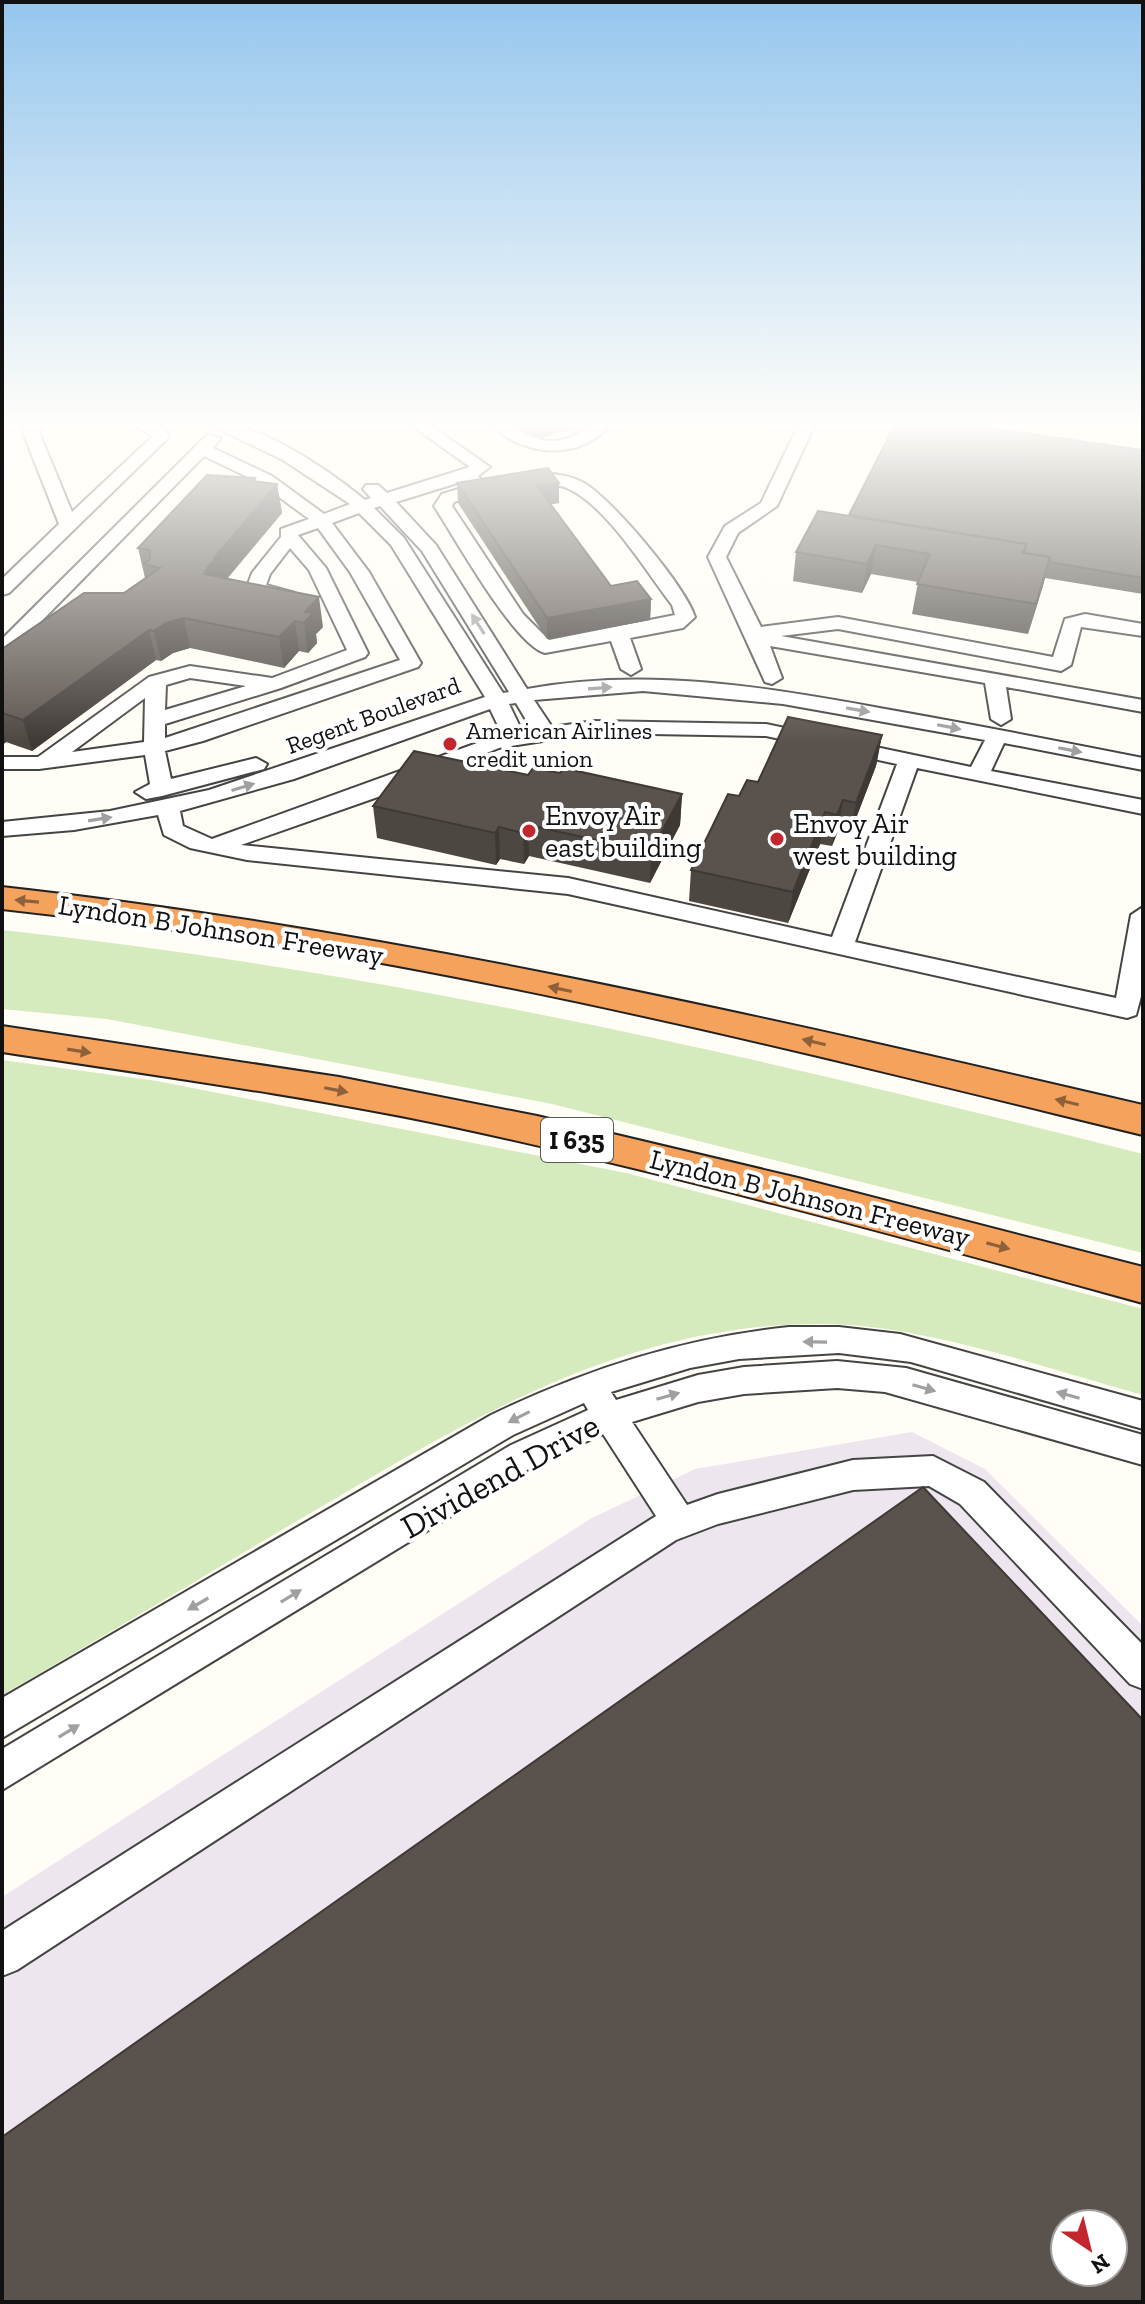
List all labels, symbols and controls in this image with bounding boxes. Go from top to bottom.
one-way arrow [471,613,485,635]
street label: Regent Boulevard [282,670,464,760]
one-way arrow [588,681,613,694]
one-way arrow [845,704,870,716]
place label: American Airlines credit union [466,716,652,773]
one-way arrow [937,721,962,733]
marker: American Airlines credit union [441,735,459,753]
one-way arrow [1058,744,1083,757]
one-way arrow [232,780,256,793]
place label: Envoy Air east building [545,799,701,864]
place label: Envoy Air west building [793,807,957,872]
one-way arrow [88,813,113,825]
marker: Envoy Air east building [520,822,538,840]
marker: Envoy Air west building [768,830,786,848]
street label: Lyndon B Johnson Freeway [56,888,387,972]
one-way arrow [14,894,39,907]
one-way arrow [547,982,572,995]
one-way arrow [801,1036,826,1048]
one-way arrow [67,1045,92,1058]
one-way arrow [324,1084,349,1096]
one-way arrow [1054,1095,1079,1108]
road number: I 635 [541,1118,613,1162]
street label: Lyndon B Johnson Freeway [647,1142,974,1254]
one-way arrow [985,1241,1010,1253]
one-way arrow [802,1335,827,1348]
one-way arrow [912,1382,936,1395]
one-way arrow [1055,1388,1080,1400]
one-way arrow [656,1389,680,1402]
street label: Dividend Drive [394,1405,606,1547]
one-way arrow [507,1410,530,1423]
one-way arrow [280,1589,302,1603]
one-way arrow [187,1597,209,1611]
one-way arrow [58,1724,80,1738]
north arrow [1049,2208,1129,2288]
text: N [1085,2248,1115,2280]

